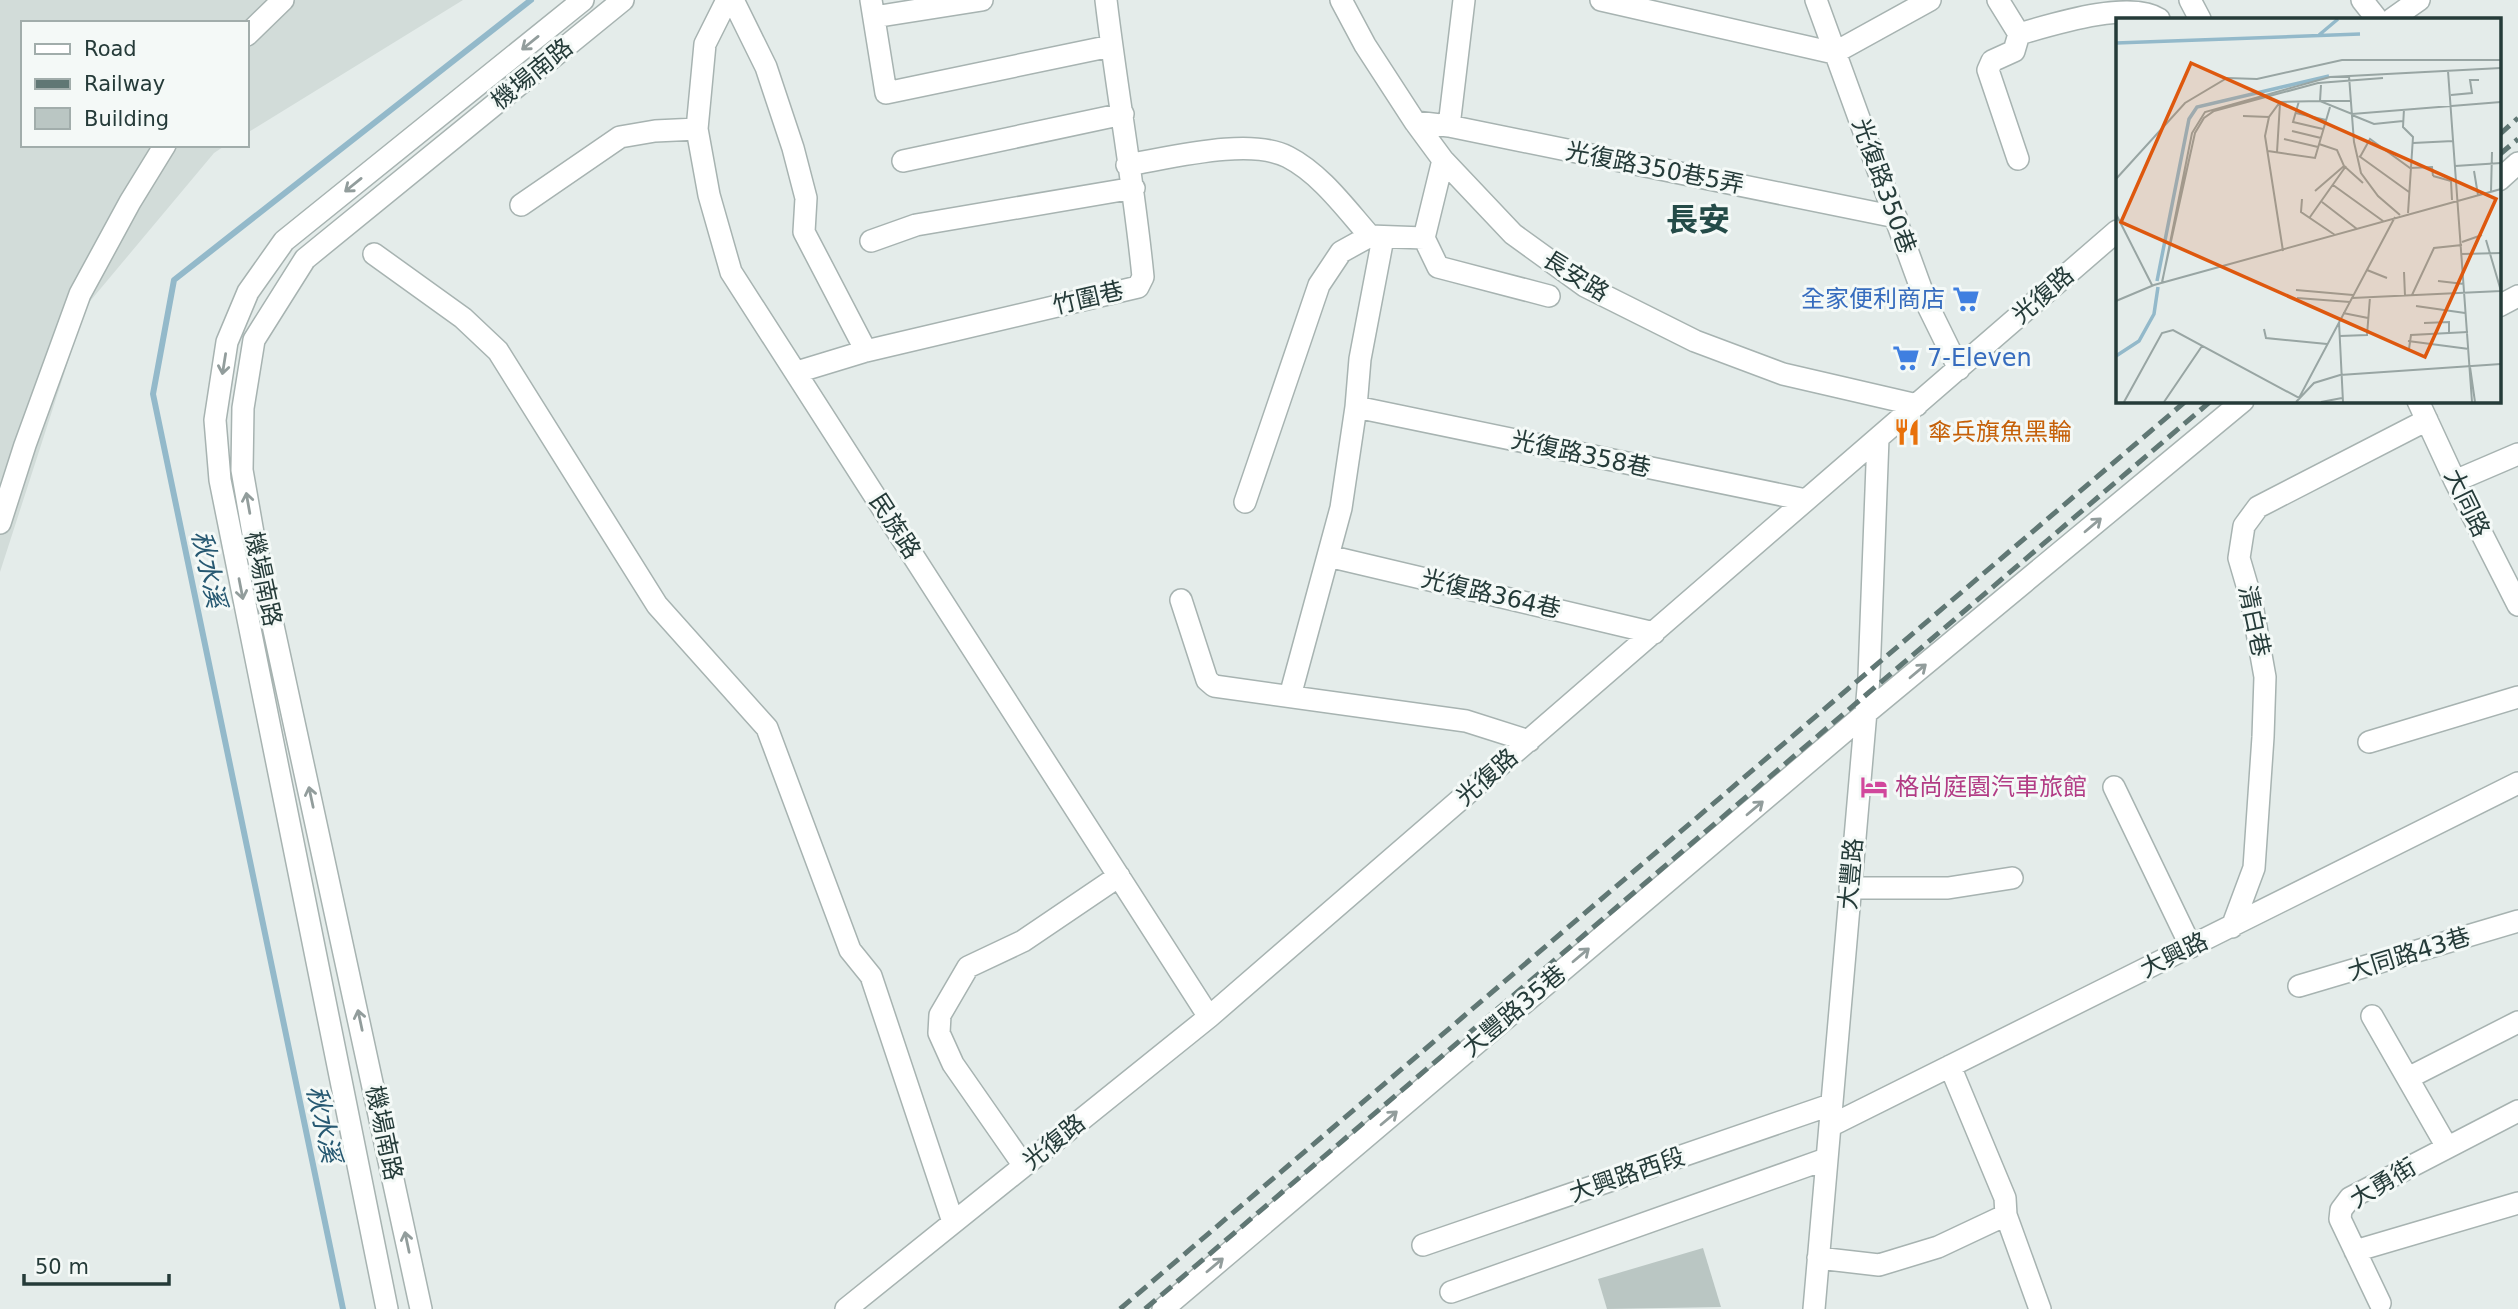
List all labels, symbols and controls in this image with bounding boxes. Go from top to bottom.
inset map [2116,18,2500,402]
legend [21,21,248,147]
street label: 機場南路 [486,33,578,115]
one-way arrow [522,35,540,50]
text: Road [84,37,137,61]
text: Railway [84,72,165,96]
text: Building [84,107,169,131]
street label: 光復路350巷 [1847,115,1921,257]
street label: 光復路350巷5弄 [1563,137,1747,199]
one-way arrow [344,178,362,193]
district label: 長安 [1666,201,1730,239]
street label: 長安路 [1538,245,1614,307]
street label: 光復路 [2007,261,2079,329]
street label: 竹圍巷 [1050,276,1126,320]
supermarket icon: 全家便利商店 [1951,284,1981,314]
place label: 全家便利商店 [1801,285,1945,313]
supermarket icon: 7-Eleven [1891,343,1921,373]
place label: 7-Eleven [1927,344,2032,372]
one-way arrow [217,352,230,375]
restaurant icon: 傘兵旗魚黑輪 [1892,417,1922,447]
place label: 傘兵旗魚黑輪 [1928,418,2072,446]
street label: 光復路358巷 [1509,426,1653,482]
street label: 大同路 [2439,465,2495,541]
street label: 民族路 [864,488,926,564]
one-way arrow [240,492,254,515]
one-way arrow [2083,518,2101,533]
water label: 秋水溪 [186,528,233,614]
street label: 機場南路 [239,529,287,629]
street label: 光復路364巷 [1419,564,1563,624]
one-way arrow [235,577,248,600]
street label: 清白巷 [2233,583,2275,659]
one-way arrow [1908,663,1926,678]
street label: 光復路 [1451,743,1523,811]
hotel icon: 格尚庭園汽車旅館 [1859,772,1889,802]
place label: 格尚庭園汽車旅館 [1895,773,2087,801]
one-way arrow [304,786,317,809]
one-way arrow [1745,800,1763,816]
street label: 大豐路 [1834,837,1868,911]
street label: 大同路43巷 [2344,922,2474,986]
street label: 大興路 [2136,927,2212,983]
one-way arrow [1572,947,1590,963]
street label: 大豐路35巷 [1457,960,1571,1062]
one-way arrow [352,1009,366,1032]
water label: 秋水溪 [301,1083,348,1169]
street label: 機場南路 [360,1083,408,1183]
street label: 光復路 [1017,1108,1091,1176]
one-way arrow [1379,1110,1397,1125]
street label: 大興路西段 [1566,1142,1688,1208]
street label: 大勇街 [2345,1152,2421,1214]
one-way arrow [399,1231,413,1254]
scale bar [24,1242,170,1286]
text: 50 m [35,1255,89,1279]
one-way arrow [1206,1257,1224,1273]

